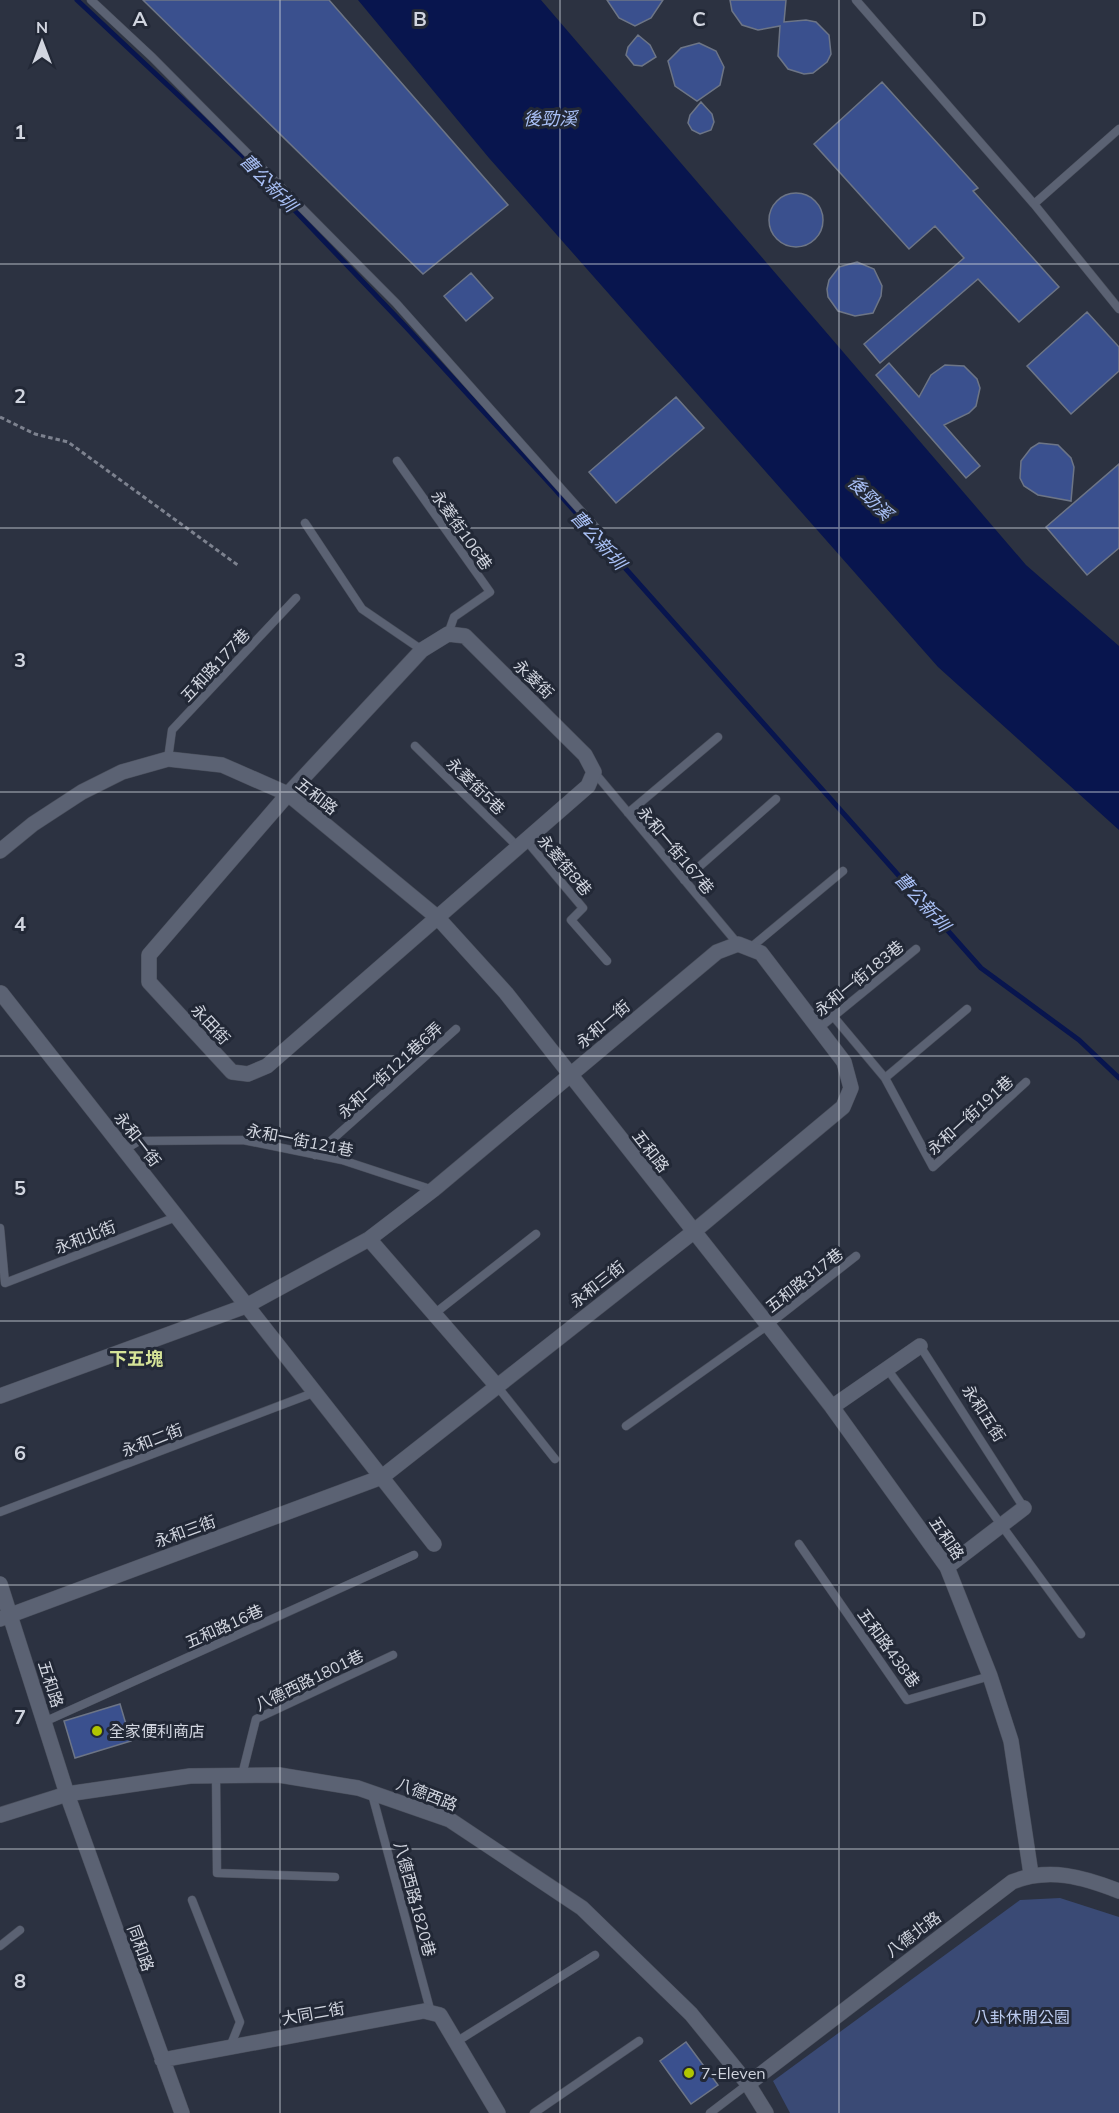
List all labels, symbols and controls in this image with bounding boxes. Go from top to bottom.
text: A [133,6,148,31]
text: B [413,6,427,31]
text: C [692,6,706,31]
text: D [971,6,987,31]
north arrow [12,12,72,72]
text: N [36,17,48,37]
water label: 後勁溪 [523,107,580,130]
text: 1 [14,119,26,144]
water label: 曹公新圳 [235,149,304,219]
text: 2 [14,383,26,408]
water label: 後勁溪 [843,470,900,527]
street label: 永菱街106巷 [427,486,497,574]
water label: 曹公新圳 [566,505,633,576]
street label: 五和路177巷 [176,624,254,706]
text: 3 [14,647,26,672]
street label: 永菱街 [510,655,558,703]
street label: 永菱街5巷 [443,753,509,819]
street label: 五和路 [292,773,342,819]
street label: 永和一街167巷 [633,802,719,898]
street label: 永菱街8巷 [534,830,596,900]
water label: 曹公新圳 [890,867,957,938]
text: 4 [14,911,26,936]
street label: 永和一街183巷 [810,936,908,1020]
street label: 永和一街 [572,996,634,1052]
street label: 永田街 [187,1000,235,1048]
street label: 永和一街121巷6弄 [333,1018,447,1122]
street label: 永和一街191巷 [923,1071,1017,1159]
street label: 永和一街 [110,1108,166,1170]
street label: 永和一街121巷 [245,1120,355,1160]
street label: 五和路 [628,1126,674,1176]
text: 5 [14,1175,26,1200]
street label: 永和北街 [52,1216,118,1258]
street label: 五和路317巷 [761,1244,847,1316]
street label: 永和三街 [566,1256,628,1312]
district label: 下五塊 [109,1347,163,1370]
street label: 永和五街 [958,1381,1010,1445]
street label: 永和二街 [119,1419,185,1461]
text: 6 [14,1440,26,1465]
street label: 永和三街 [152,1511,218,1551]
street label: 五和路 [925,1513,969,1563]
street label: 五和路16巷 [182,1600,266,1652]
street label: 五和路438巷 [854,1605,924,1691]
street label: 八德西路1801巷 [251,1645,367,1715]
street label: 五和路 [34,1658,68,1710]
text: 7 [14,1704,26,1729]
place label: 全家便利商店 [109,1721,205,1741]
marker: 全家便利商店 [90,1724,104,1738]
street label: 八德西路 [394,1773,460,1815]
street label: 八德西路1820巷 [390,1839,440,1959]
street label: 八德北路 [881,1907,945,1961]
street label: 同和路 [123,1922,159,1974]
text: 8 [14,1968,26,1993]
street label: 大同二街 [280,1998,346,2028]
park label: 八卦休閒公園 [974,2007,1070,2027]
place label: 7-Eleven [701,2063,766,2083]
marker: 7-Eleven [682,2066,696,2080]

